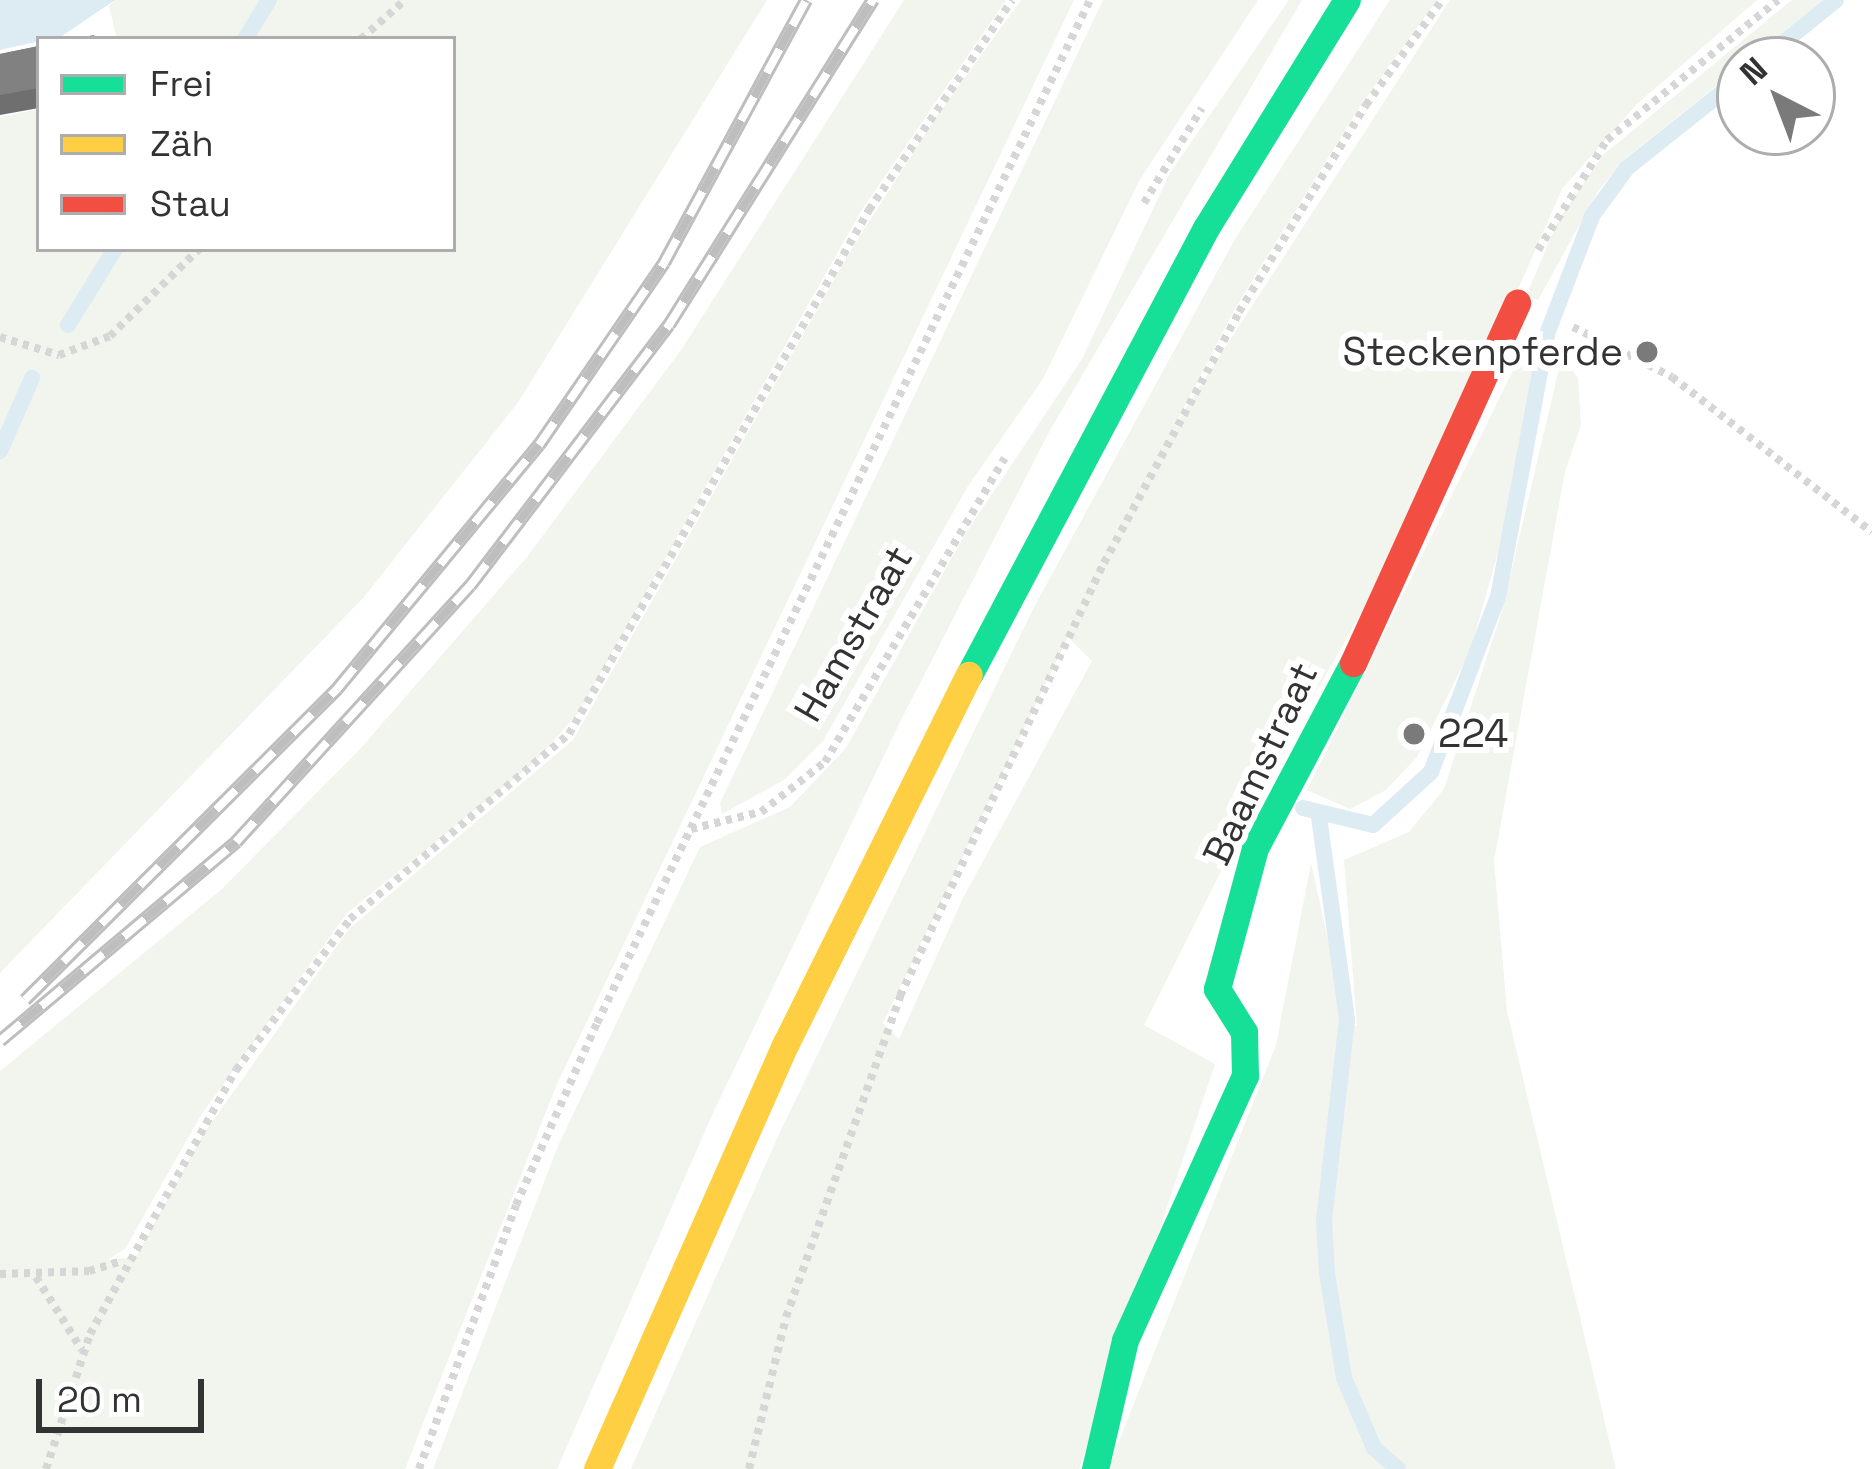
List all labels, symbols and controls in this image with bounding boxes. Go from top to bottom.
legend [36,36,456,252]
north arrow [1716,36,1836,156]
text: N [1732,48,1776,94]
text: Frei [150,61,213,107]
text: Zäh [150,121,214,167]
text: Stau [150,181,231,227]
place label: Steckenpferde [1343,329,1623,375]
marker: Steckenpferde [1634,339,1660,365]
street label: Hamstraat [785,538,923,730]
street label: Baamstraat [1194,655,1328,873]
place label: 224 [1438,711,1508,757]
marker: 224 [1401,721,1427,747]
scale bar [42,1355,210,1429]
text: 20 m [57,1377,142,1423]

